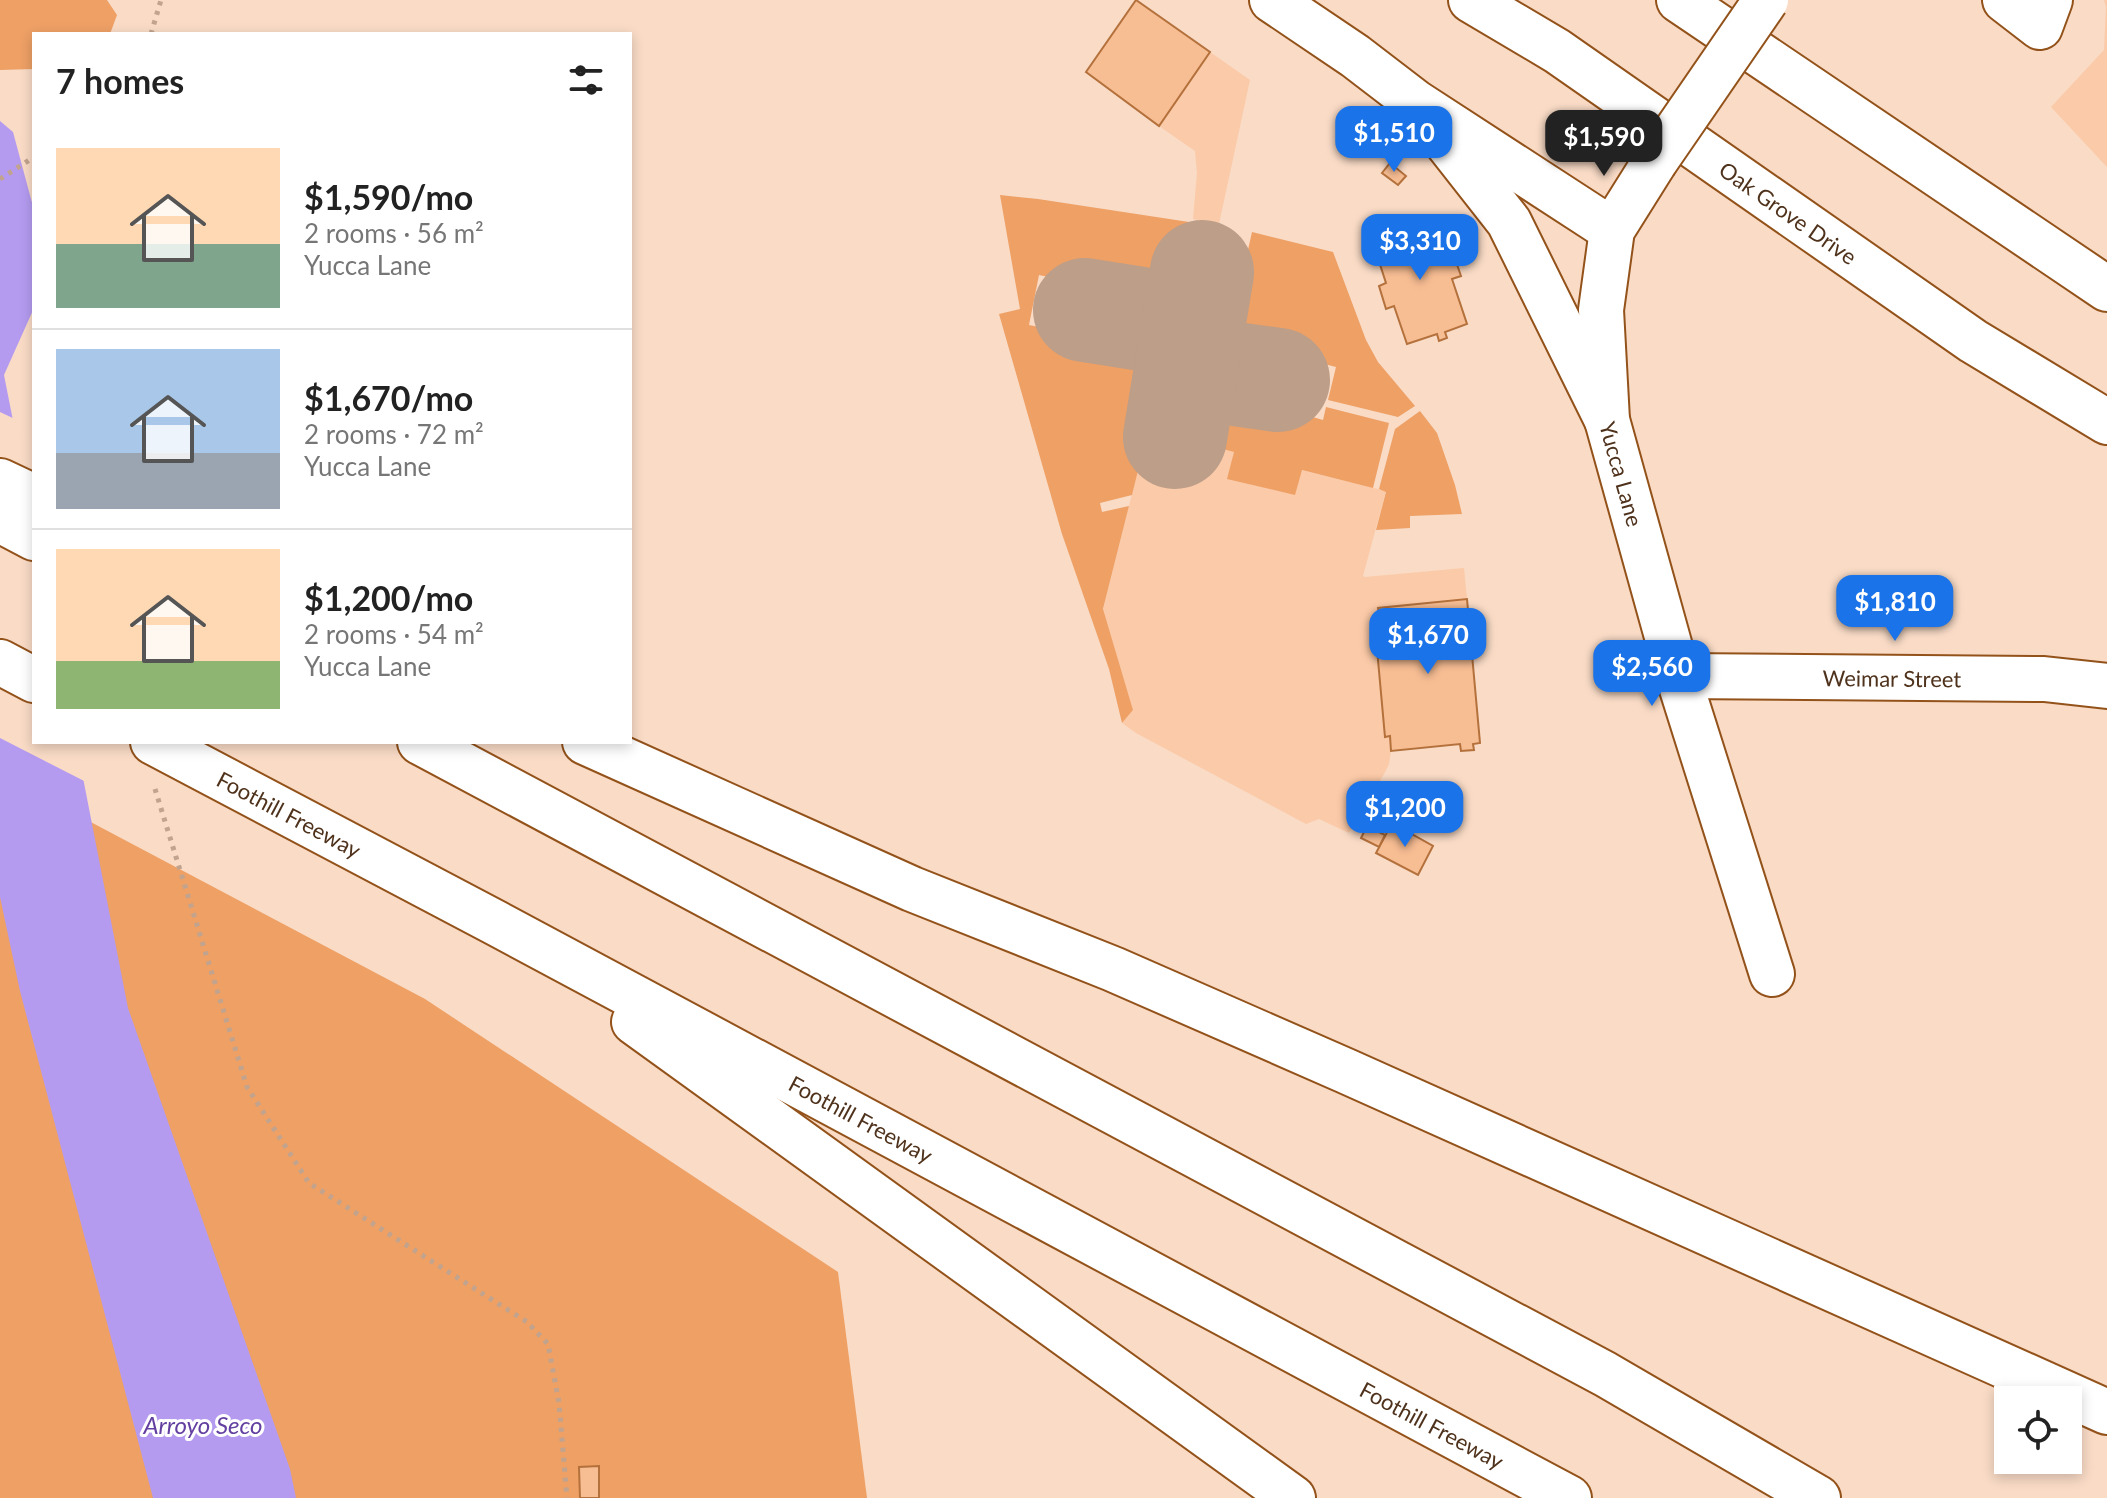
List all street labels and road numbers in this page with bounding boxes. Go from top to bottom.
street label: Oak Grove Drive [1714,155,1862,270]
street label: Yucca Lane [1595,418,1649,529]
street label: Weimar Street [1823,664,1962,692]
street label: Foothill Freeway [213,765,366,863]
street label: Foothill Freeway [785,1069,938,1168]
street label: Foothill Freeway [1356,1375,1509,1474]

